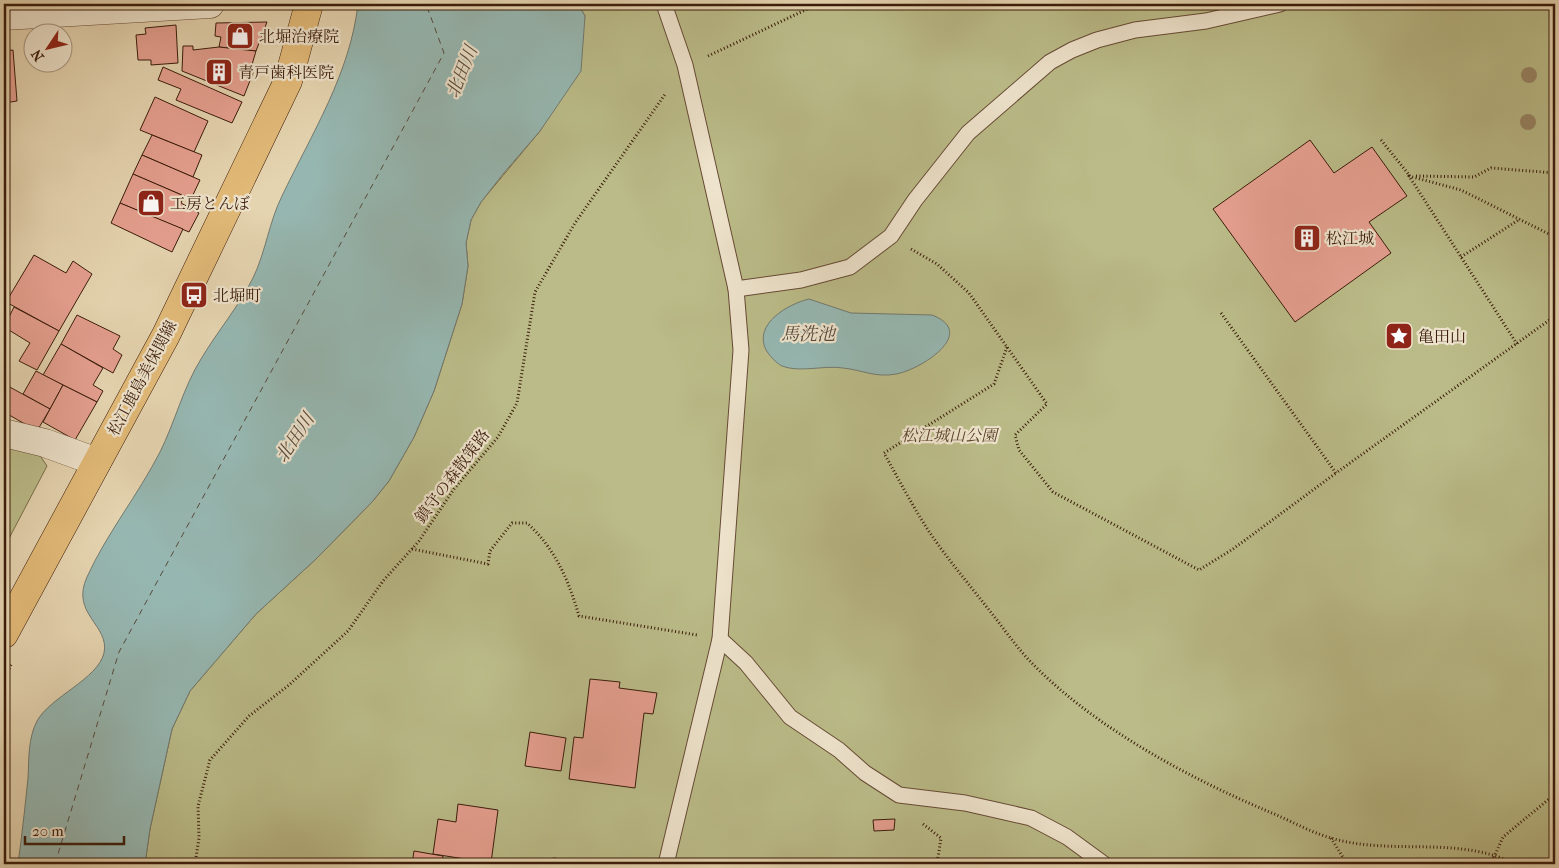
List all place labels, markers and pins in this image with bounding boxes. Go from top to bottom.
shop icon: 北堀治療院 [225,21,255,51]
place label: 北堀治療院 [259,27,339,46]
building icon: 青戸歯科医院 [204,57,234,87]
place label: 青戸歯科医院 [238,63,334,82]
shop icon: 工房とんぼ [136,188,166,218]
place label: 工房とんぼ [170,194,250,213]
building icon: 松江城 [1292,223,1322,253]
place label: 松江城 [1326,229,1374,248]
bus stop icon: 北堀町 [179,280,209,310]
place label: 北堀町 [213,286,261,305]
place icon: 亀田山 [1384,321,1414,351]
place label: 亀田山 [1418,327,1466,346]

